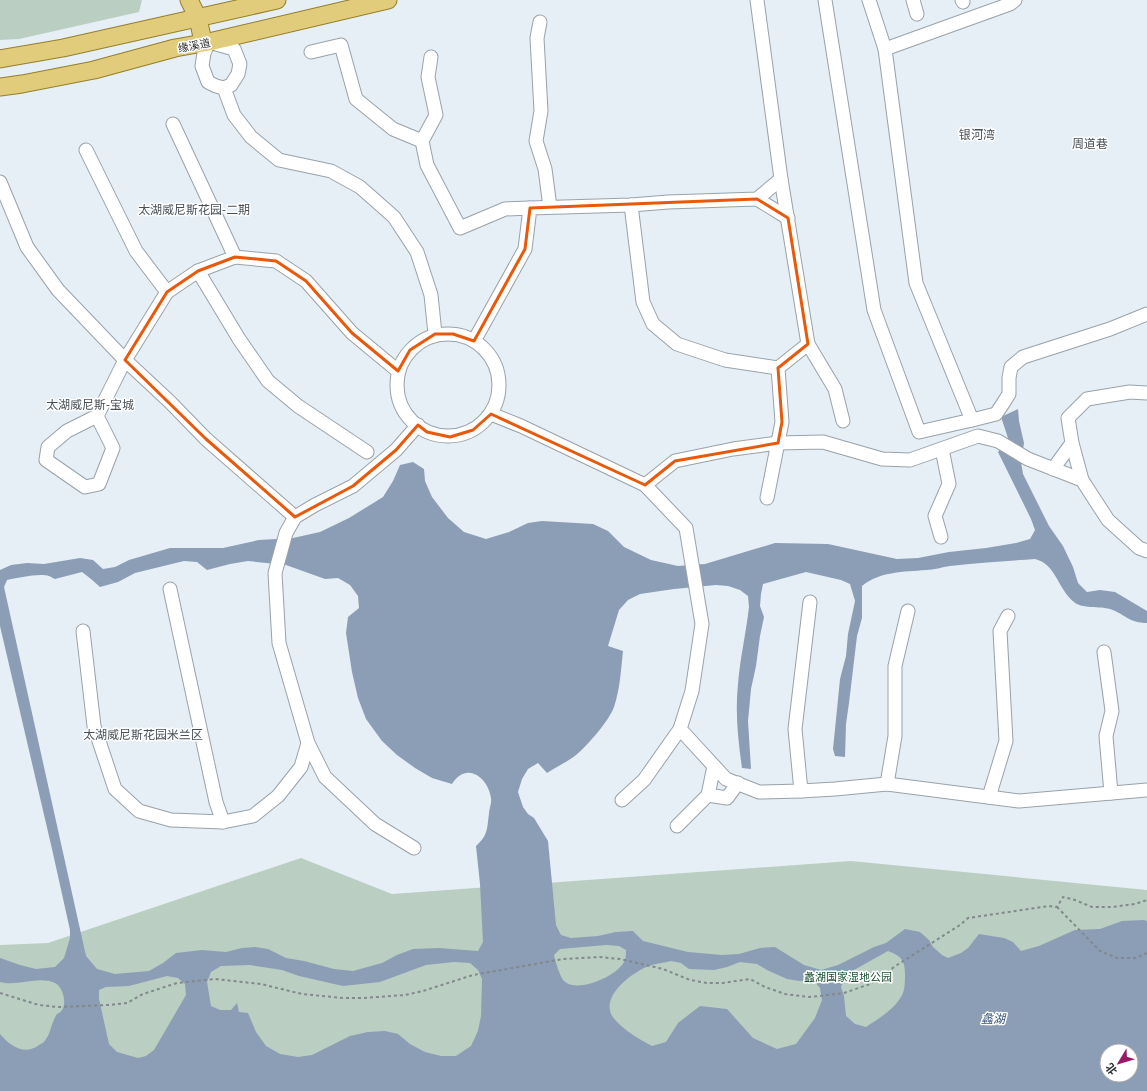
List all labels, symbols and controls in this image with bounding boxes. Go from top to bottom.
street label: 缘溪道 [176,34,212,56]
district label: 银河湾 [959,126,995,143]
district label: 周道巷 [1072,135,1108,152]
district label: 太湖威尼斯花园-二期 [138,201,250,218]
district label: 太湖威尼斯-宝城 [46,396,134,413]
district label: 太湖威尼斯花园米兰区 [83,726,203,743]
park label: 蠡湖国家湿地公园 [804,969,892,984]
water label: 蠡湖 [981,1010,1007,1027]
north arrow [1099,1043,1139,1083]
text: 北 [1101,1061,1120,1078]

